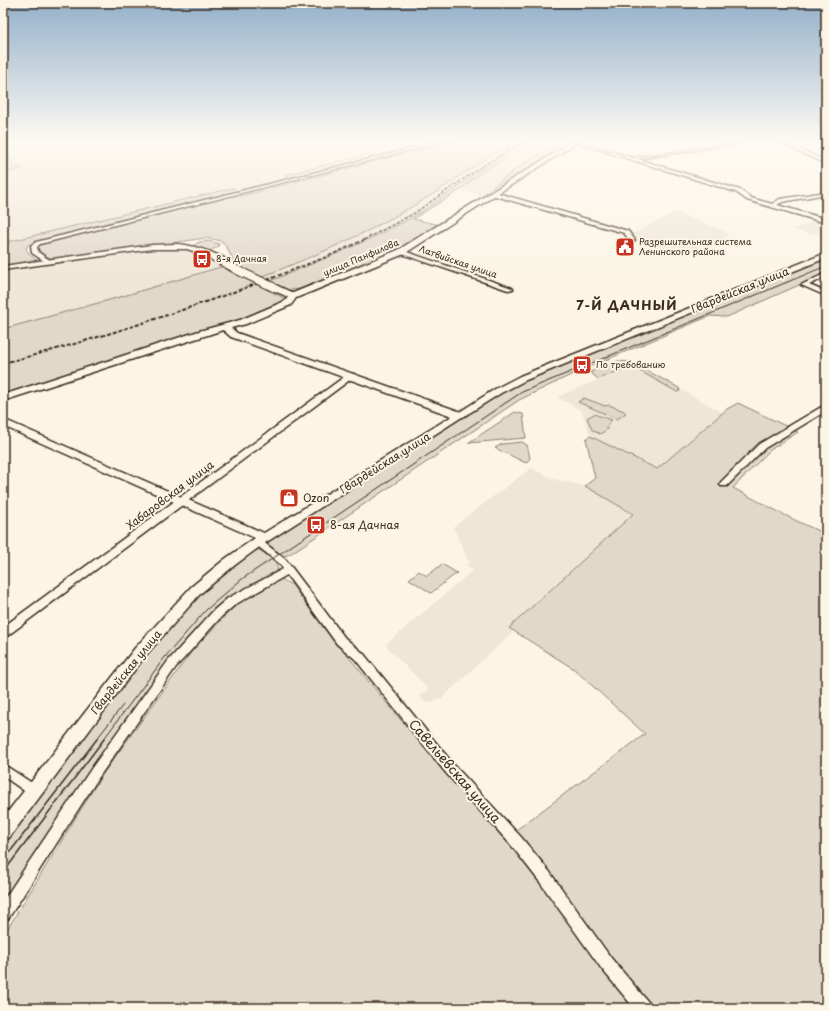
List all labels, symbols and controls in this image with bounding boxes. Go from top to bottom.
place label: Разрешительная система Ленинского района [639,234,752,258]
street label: улица Панфилова [321,235,401,279]
public building icon: Разрешительная система Ленинского района [614,236,636,258]
street label: Латвийская улица [417,241,500,281]
bus stop icon: 8-я Дачная [191,248,213,270]
place label: 8-я Дачная [216,251,267,265]
street label: Гвардейская улица [688,262,792,317]
district label: 7-Й ДАЧНЫЙ [576,295,678,314]
bus stop icon: По требованию [571,354,593,376]
place label: По требованию [596,357,666,371]
street label: Гвардейская улица [336,428,434,498]
street label: Хабаровская улица [122,456,217,533]
shop icon: Ozon [278,487,300,509]
place label: Ozon [303,489,329,506]
bus stop icon: 8-ая Дачная [305,514,327,536]
place label: 8-ая Дачная [330,516,399,533]
street label: Гвардейская улица [86,626,165,718]
street label: Савельевская улица [405,715,506,827]

